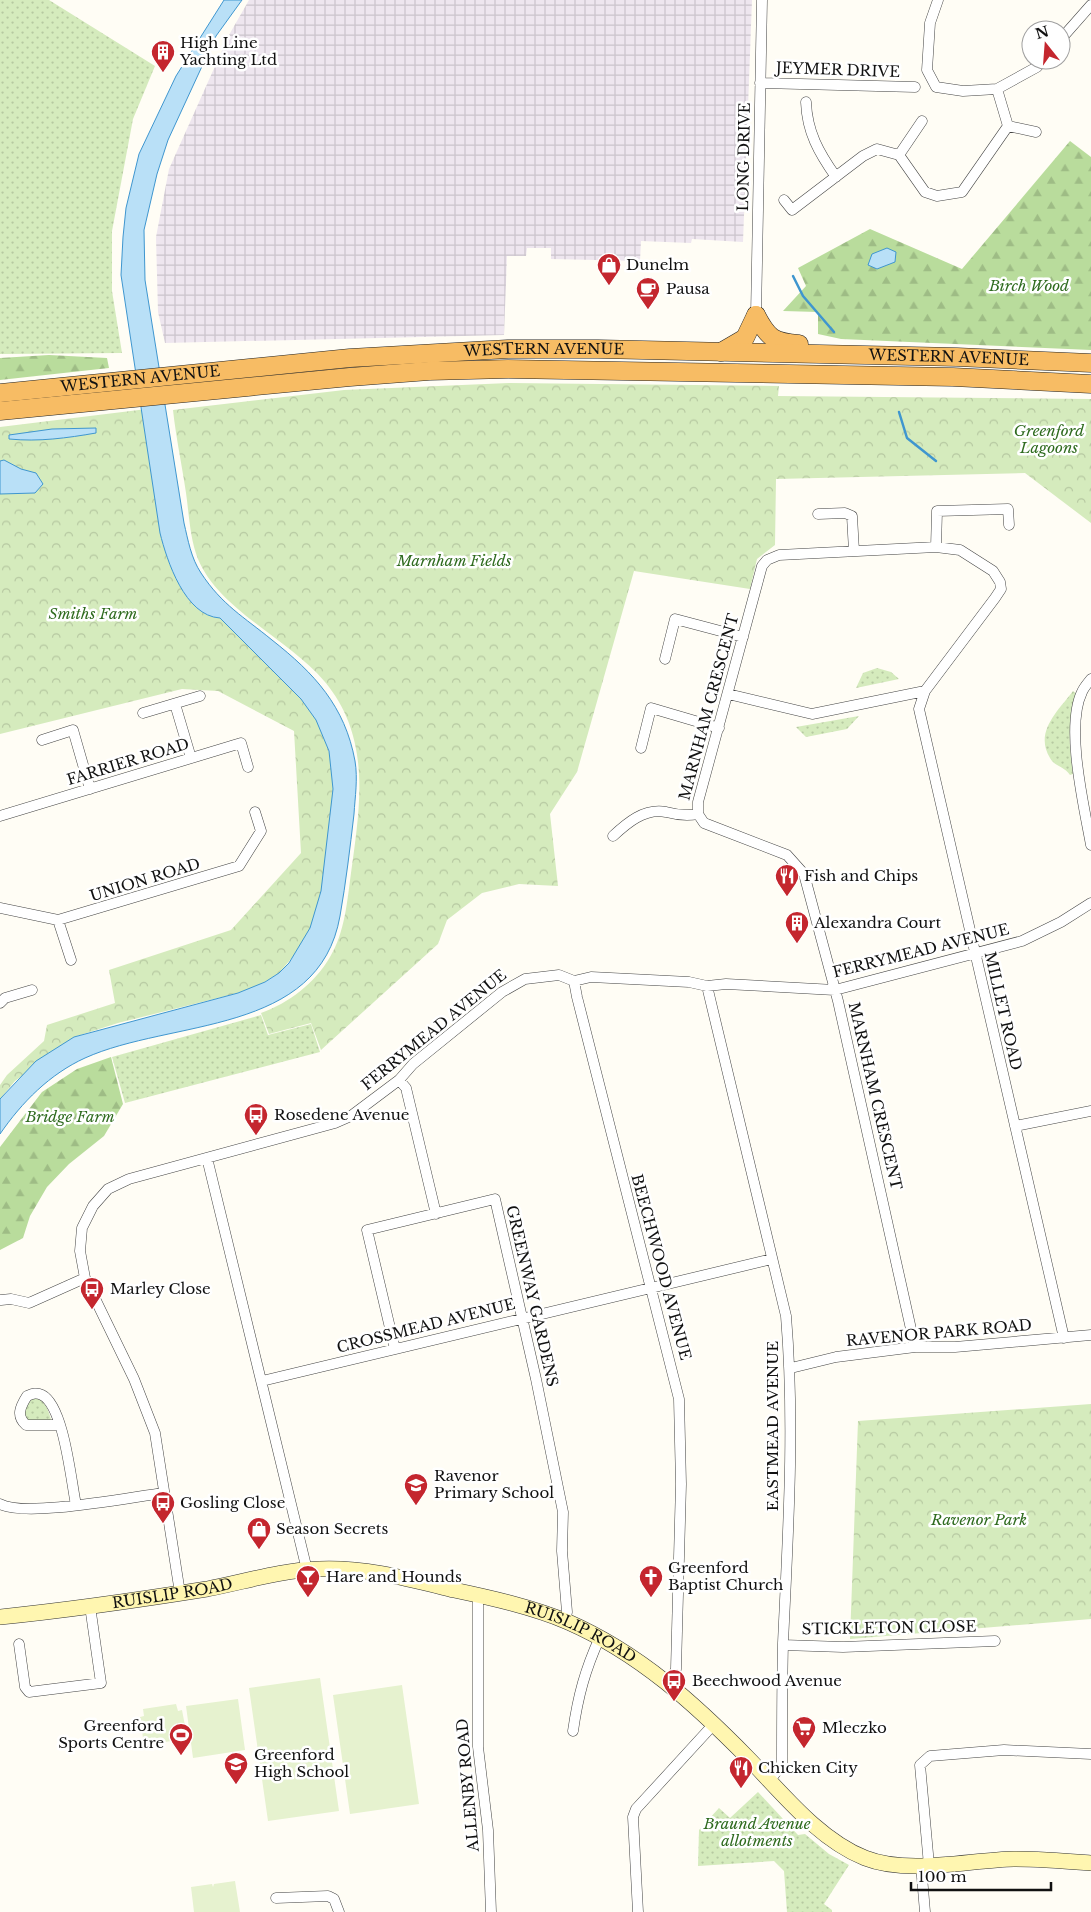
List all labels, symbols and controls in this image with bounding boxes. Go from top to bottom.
north arrow [1021,20,1071,70]
text: N [1033,22,1051,43]
place label: High Line Yachting Ltd [179,33,277,69]
building icon: High Line Yachting Ltd [150,39,176,73]
street label: JEYMER DRIVE [774,58,901,81]
street label: LONG DRIVE [733,102,754,212]
shop icon: Dunelm [596,252,622,286]
place label: Dunelm [626,255,689,274]
cafe icon: Pausa [635,276,661,310]
park label: Birch Wood [988,276,1069,295]
place label: Pausa [666,279,710,298]
street label: WESTERN AVENUE [462,339,625,361]
street label: WESTERN AVENUE [867,345,1030,369]
street label: WESTERN AVENUE [58,361,221,396]
park label: Greenford Lagoons [1014,421,1084,457]
park label: Marnham Fields [396,551,512,570]
park label: Smiths Farm [49,604,137,623]
street label: MARNHAM CRESCENT [674,612,743,802]
street label: FARRIER ROAD [64,734,191,789]
street label: UNION ROAD [87,854,202,905]
restaurant icon: Fish and Chips [774,863,800,897]
place label: Fish and Chips [804,866,918,885]
building icon: Alexandra Court [784,910,810,944]
place label: Alexandra Court [813,913,942,932]
street label: FERRYMEAD AVENUE [831,919,1011,982]
street label: MILLET ROAD [981,950,1026,1072]
street label: FERRYMEAD AVENUE [357,965,510,1094]
street label: MARNHAM CRESCENT [845,1000,906,1192]
bus stop icon: Rosedene Avenue [243,1102,269,1136]
place label: Rosedene Avenue [274,1105,409,1124]
park label: Bridge Farm [25,1107,114,1126]
street label: BEECHWOOD AVENUE [627,1172,696,1362]
street label: GREENWAY GARDENS [502,1203,563,1388]
bus stop icon: Marley Close [79,1276,105,1310]
place label: Marley Close [110,1279,211,1298]
street label: CROSSMEAD AVENUE [335,1294,517,1357]
street label: RAVENOR PARK ROAD [845,1315,1033,1350]
street label: EASTMEAD AVENUE [763,1341,782,1511]
place label: Ravenor Primary School [434,1466,554,1502]
school or university icon: Ravenor Primary School [403,1472,429,1506]
bus stop icon: Gosling Close [150,1490,176,1524]
place label: Gosling Close [180,1493,285,1512]
park label: Ravenor Park [930,1510,1027,1529]
shop icon: Season Secrets [246,1516,272,1550]
place label: Season Secrets [276,1519,388,1538]
place label: Greenford Baptist Church [668,1558,783,1594]
bar icon: Hare and Hounds [295,1564,321,1598]
church icon: Greenford Baptist Church [638,1564,664,1598]
place label: Hare and Hounds [326,1567,462,1586]
street label: RUISLIP ROAD [111,1574,234,1612]
street label: RUISLIP ROAD [523,1597,640,1667]
street label: STICKLETON CLOSE [802,1616,977,1639]
bus stop icon: Beechwood Avenue [661,1668,687,1702]
place label: Beechwood Avenue [692,1671,842,1690]
supermarket icon: Mleczko [791,1715,817,1749]
place label: Greenford Sports Centre [58,1716,164,1752]
street label: ALLENBY ROAD [452,1718,483,1853]
place label: Mleczko [822,1718,887,1737]
sports icon: Greenford Sports Centre [168,1722,194,1756]
place label: Greenford High School [254,1745,349,1781]
school or university icon: Greenford High School [223,1751,249,1785]
restaurant icon: Chicken City [728,1755,754,1789]
place label: Chicken City [758,1758,858,1777]
park label: Braund Avenue allotments [702,1814,811,1850]
scale bar [911,1860,1051,1892]
text: 100 m [918,1867,967,1886]

